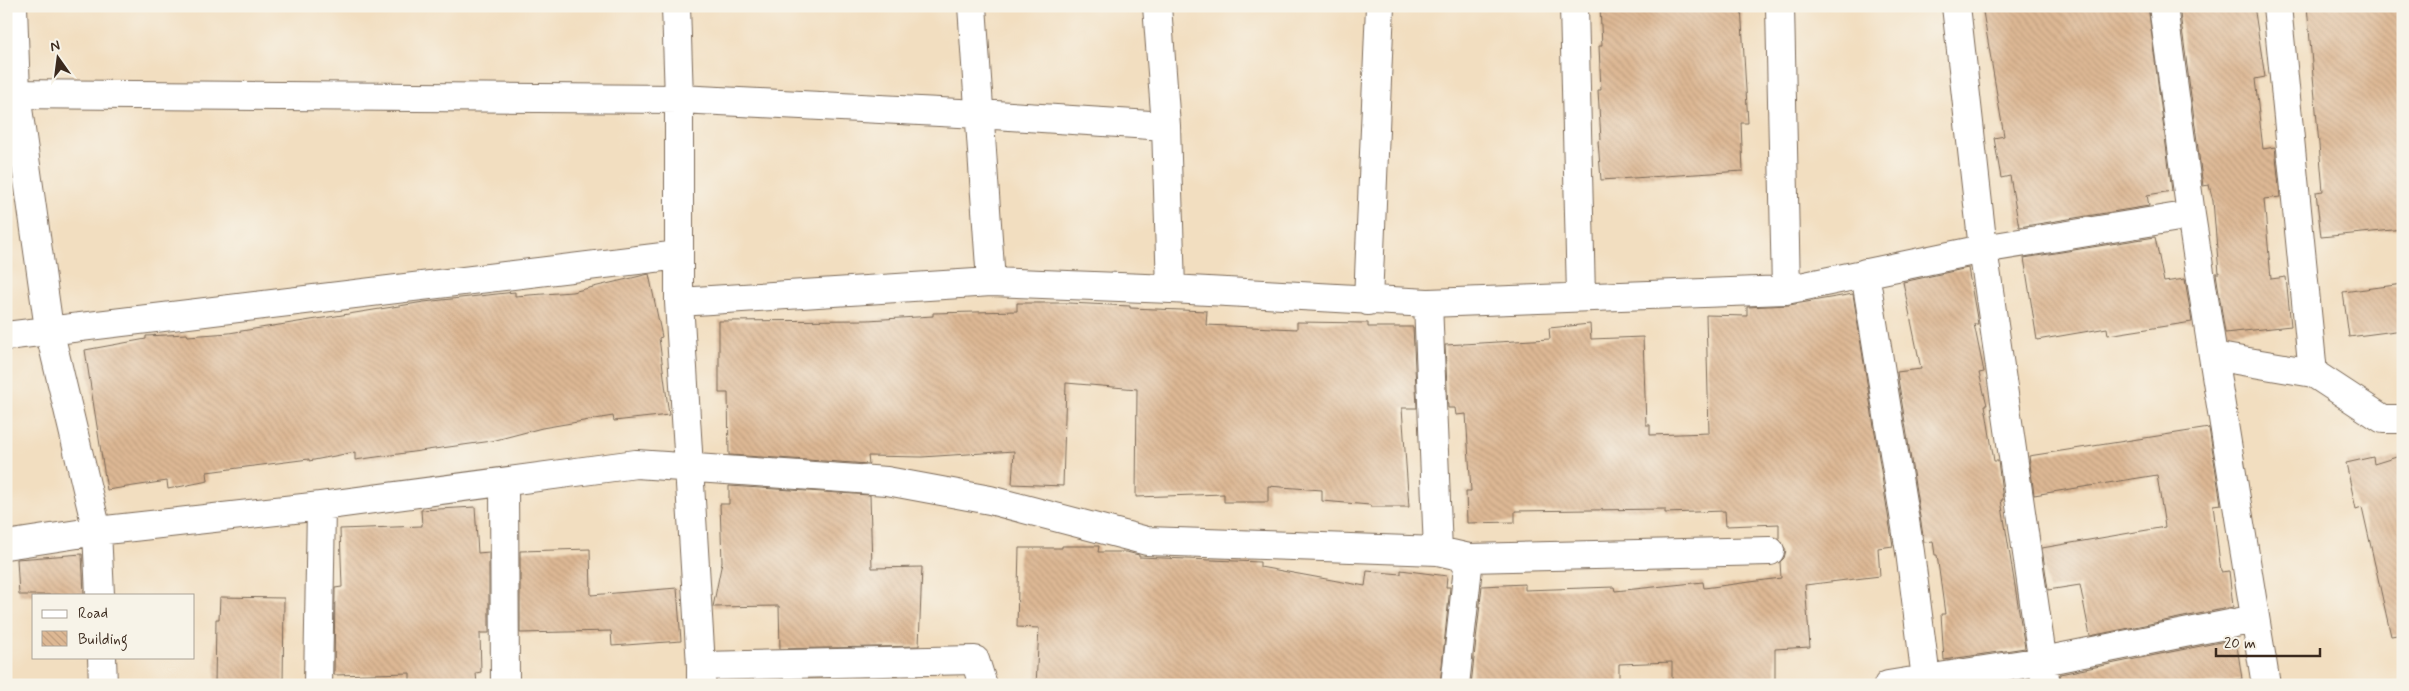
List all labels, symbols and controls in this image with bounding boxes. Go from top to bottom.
north arrow [32,32,82,82]
text: N [48,36,62,56]
legend [32,594,195,658]
text: Road [78,604,108,624]
scale bar [2216,626,2320,658]
text: Building [78,630,128,651]
text: 20 m [2224,634,2256,654]

